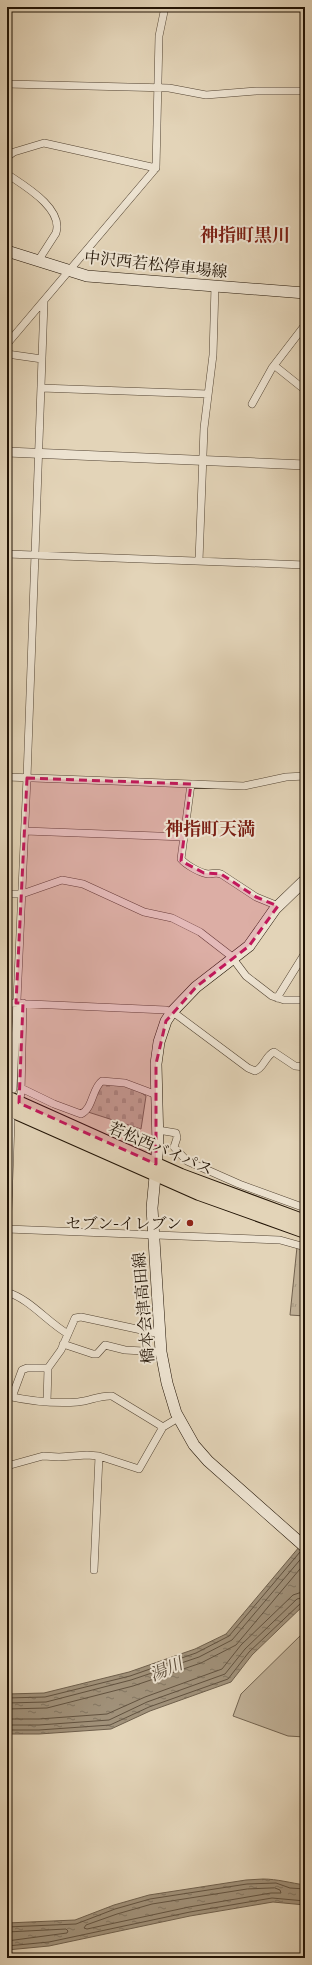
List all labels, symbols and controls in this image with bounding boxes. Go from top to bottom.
district label: 神指町黒川 [200,221,290,248]
street label: 中沢西若松停車場線 [83,245,229,283]
district label: 神指町天満 [165,815,255,842]
street label: 若松西バイパス [105,1115,217,1181]
place label: セブン-イレブン [66,1211,182,1235]
marker: セブン-イレブン [185,1218,195,1228]
street label: 橋本会津高田線 [126,1251,160,1365]
water label: 湯川 [145,1650,188,1687]

